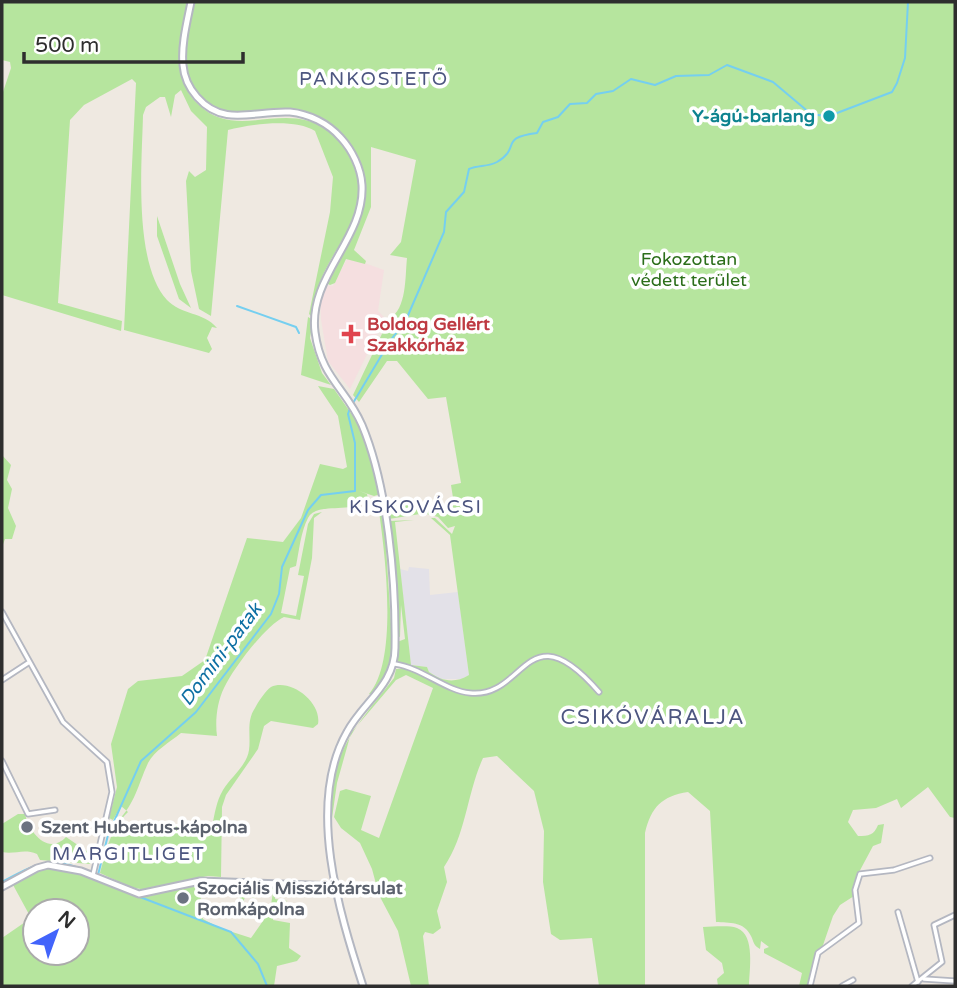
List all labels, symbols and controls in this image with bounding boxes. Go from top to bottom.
scale bar [24,21,243,65]
text: 500 m [35,33,99,58]
district label: PANKOSTETŐ [299,67,449,90]
place label: Y-ágú-barlang [692,105,815,127]
marker: Y-ágú-barlang [821,108,837,124]
park label: Fokozottan védett terület [631,248,747,291]
place label: Boldog Gellért Szakkórház [367,313,490,356]
marker: Boldog Gellért Szakkórház [341,324,361,344]
district label: KISKOVÁCSI [349,495,483,518]
water label: Domini-patak [175,598,267,710]
district label: CSIKÓVÁRALJA [560,705,746,730]
place label: Szent Hubertus-kápolna [41,816,248,838]
marker: Szent Hubertus-kápolna [19,819,35,835]
district label: MARGITLIGET [52,843,206,865]
place label: Szociális Missziótársulat Romkápolna [197,877,403,920]
marker: Szociális Missziótársulat Romkápolna [175,890,191,906]
north arrow [21,897,91,967]
text: N [54,907,79,933]

